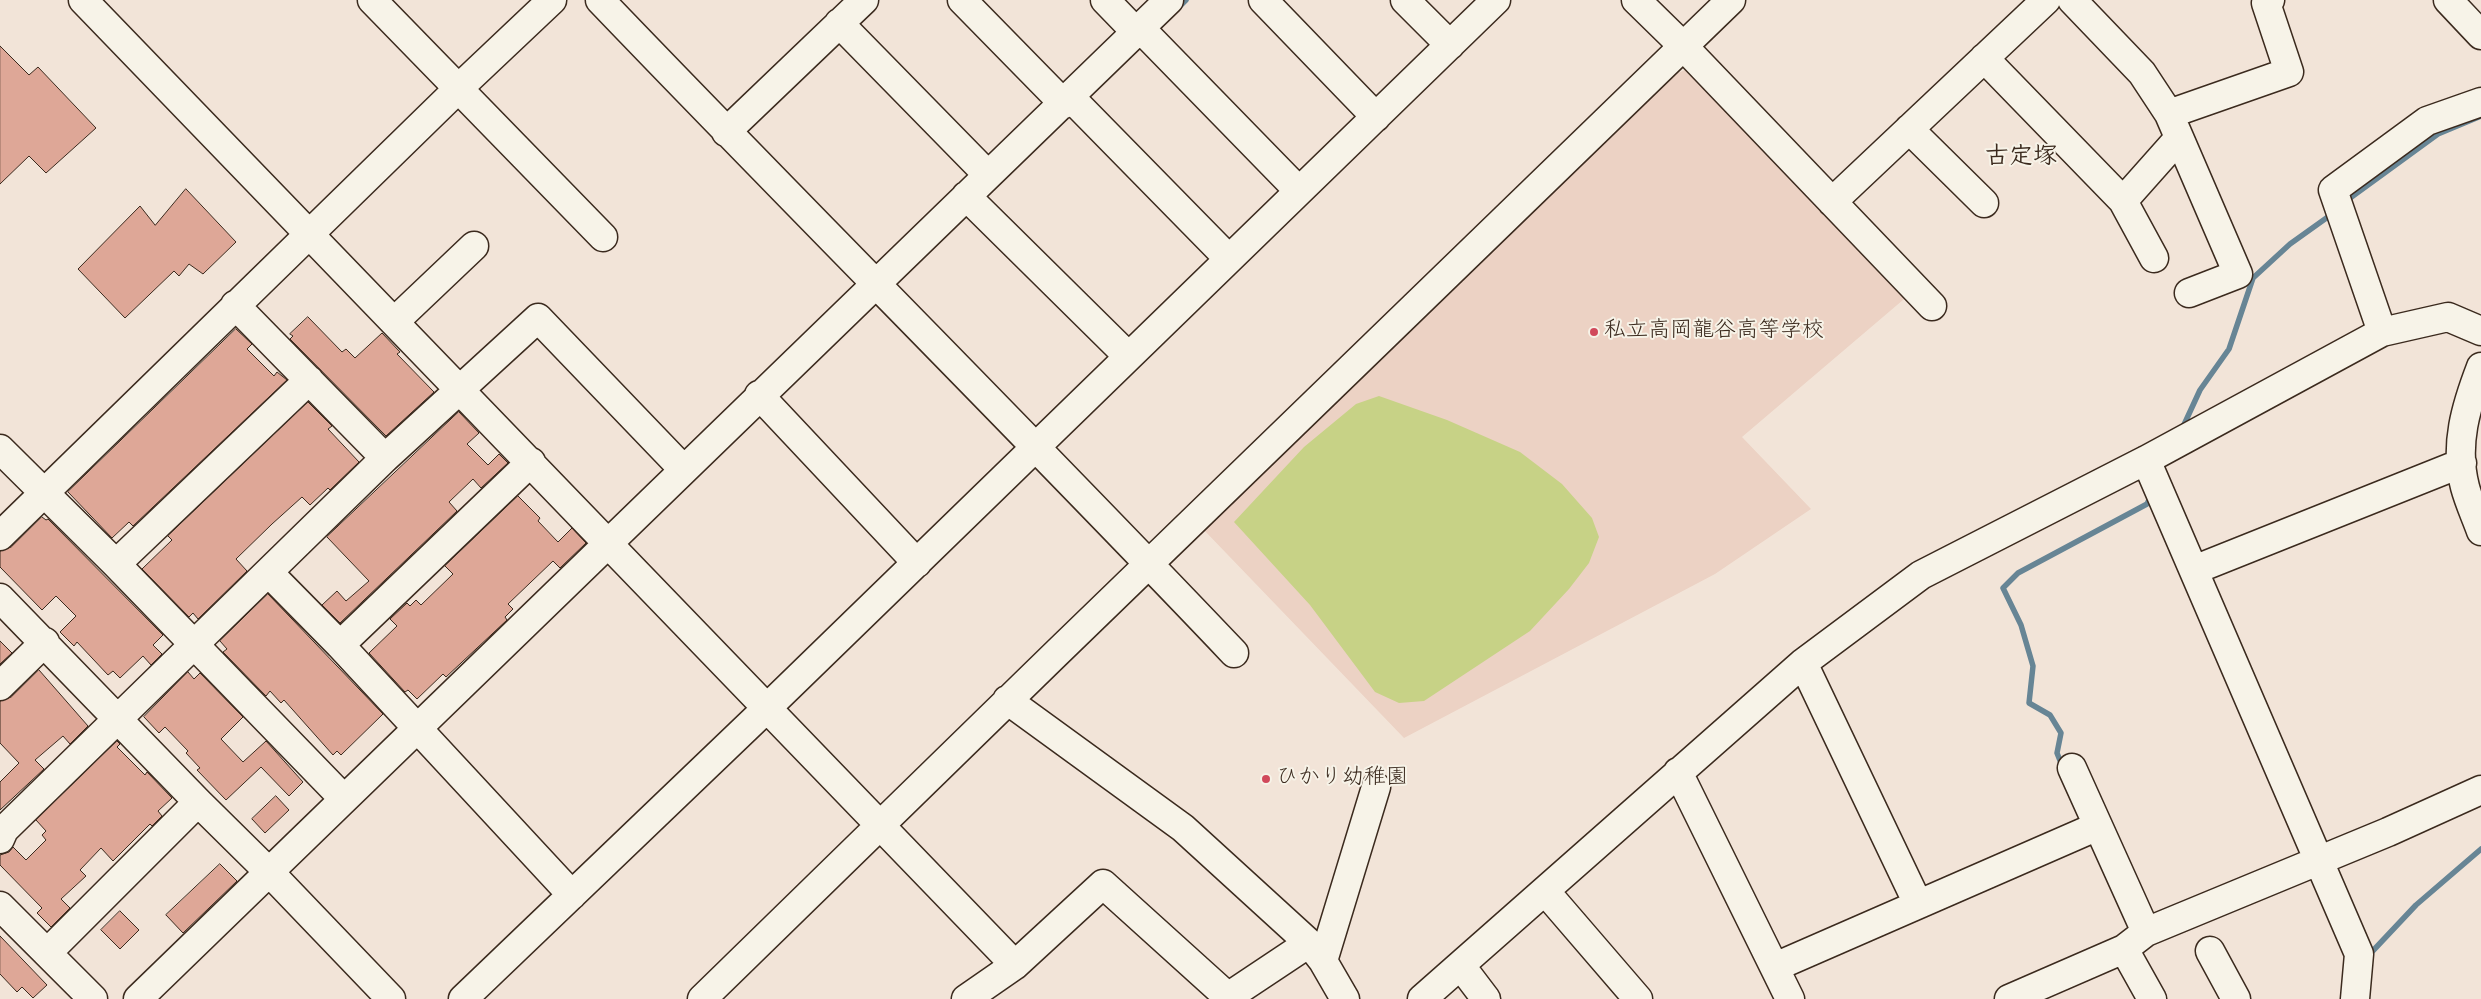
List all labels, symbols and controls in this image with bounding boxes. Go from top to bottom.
district label: 古定塚 [1985,145,2057,173]
place label: 私立高岡龍谷高等学校 [1604,319,1824,345]
marker: 私立高岡龍谷高等学校 [1588,326,1600,338]
place label: ひかり幼稚園 [1276,766,1408,792]
marker: ひかり幼稚園 [1260,773,1272,785]

